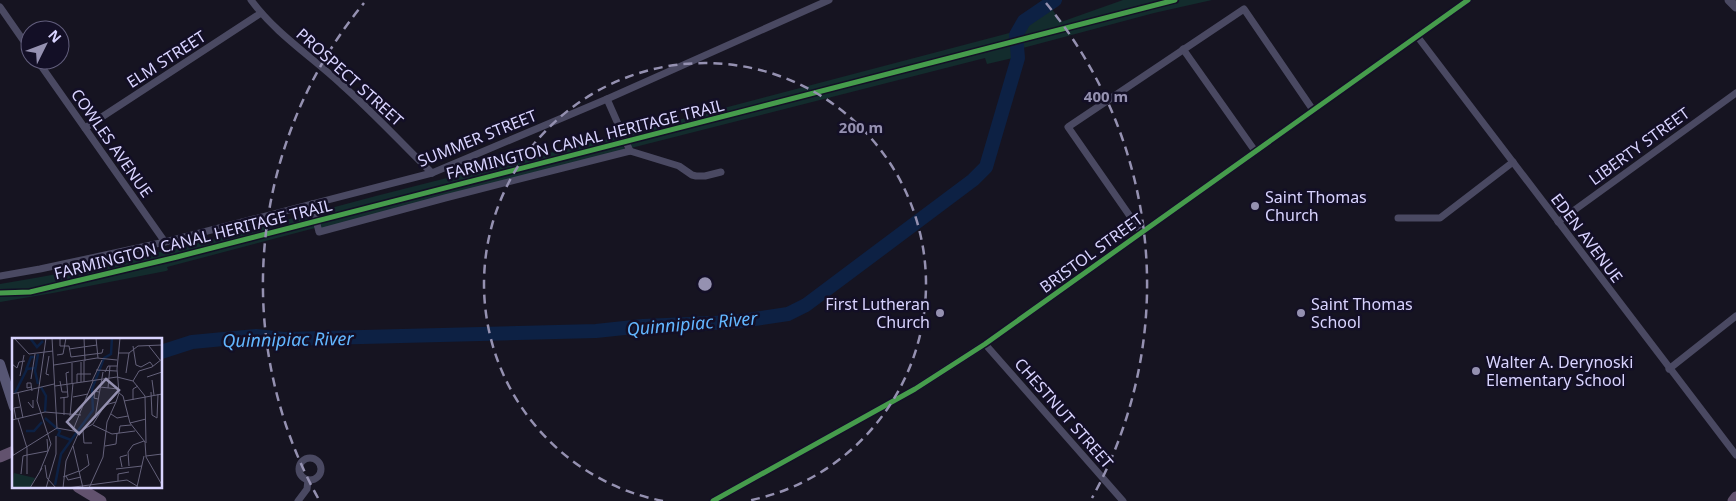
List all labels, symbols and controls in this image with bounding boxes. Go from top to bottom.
north arrow [20,20,70,70]
street label: PROSPECT STREET [292,23,408,131]
text: N [44,25,66,47]
street label: ELM STREET [122,25,210,93]
street label: COWLES AVENUE [66,84,158,202]
text: 400 m [1084,86,1128,106]
street label: FARMINGTON CANAL HERITAGE TRAIL [444,94,726,184]
street label: LIBERTY STREET [1584,102,1694,190]
street label: SUMMER STREET [414,104,540,172]
text: 200 m [839,117,883,137]
place label: Saint Thomas Church [1265,186,1367,226]
street label: EDEN AVENUE [1546,189,1628,287]
street label: FARMINGTON CANAL HERITAGE TRAIL [52,194,334,284]
marker: Saint Thomas Church [1249,200,1261,212]
street label: BRISTOL STREET [1035,208,1147,298]
centre of rings [696,275,714,293]
place label: First Lutheran Church [825,293,930,333]
place label: Saint Thomas School [1311,293,1413,333]
water label: Quinnipiac River [626,305,759,341]
marker: First Lutheran Church [934,307,946,319]
marker: Saint Thomas School [1295,307,1307,319]
water label: Quinnipiac River [222,326,355,352]
inset map [12,338,162,488]
place label: Walter A. Derynoski Elementary School [1486,351,1633,391]
street label: CHESTNUT STREET [1010,353,1118,473]
marker: Walter A. Derynoski Elementary School [1470,365,1482,377]

